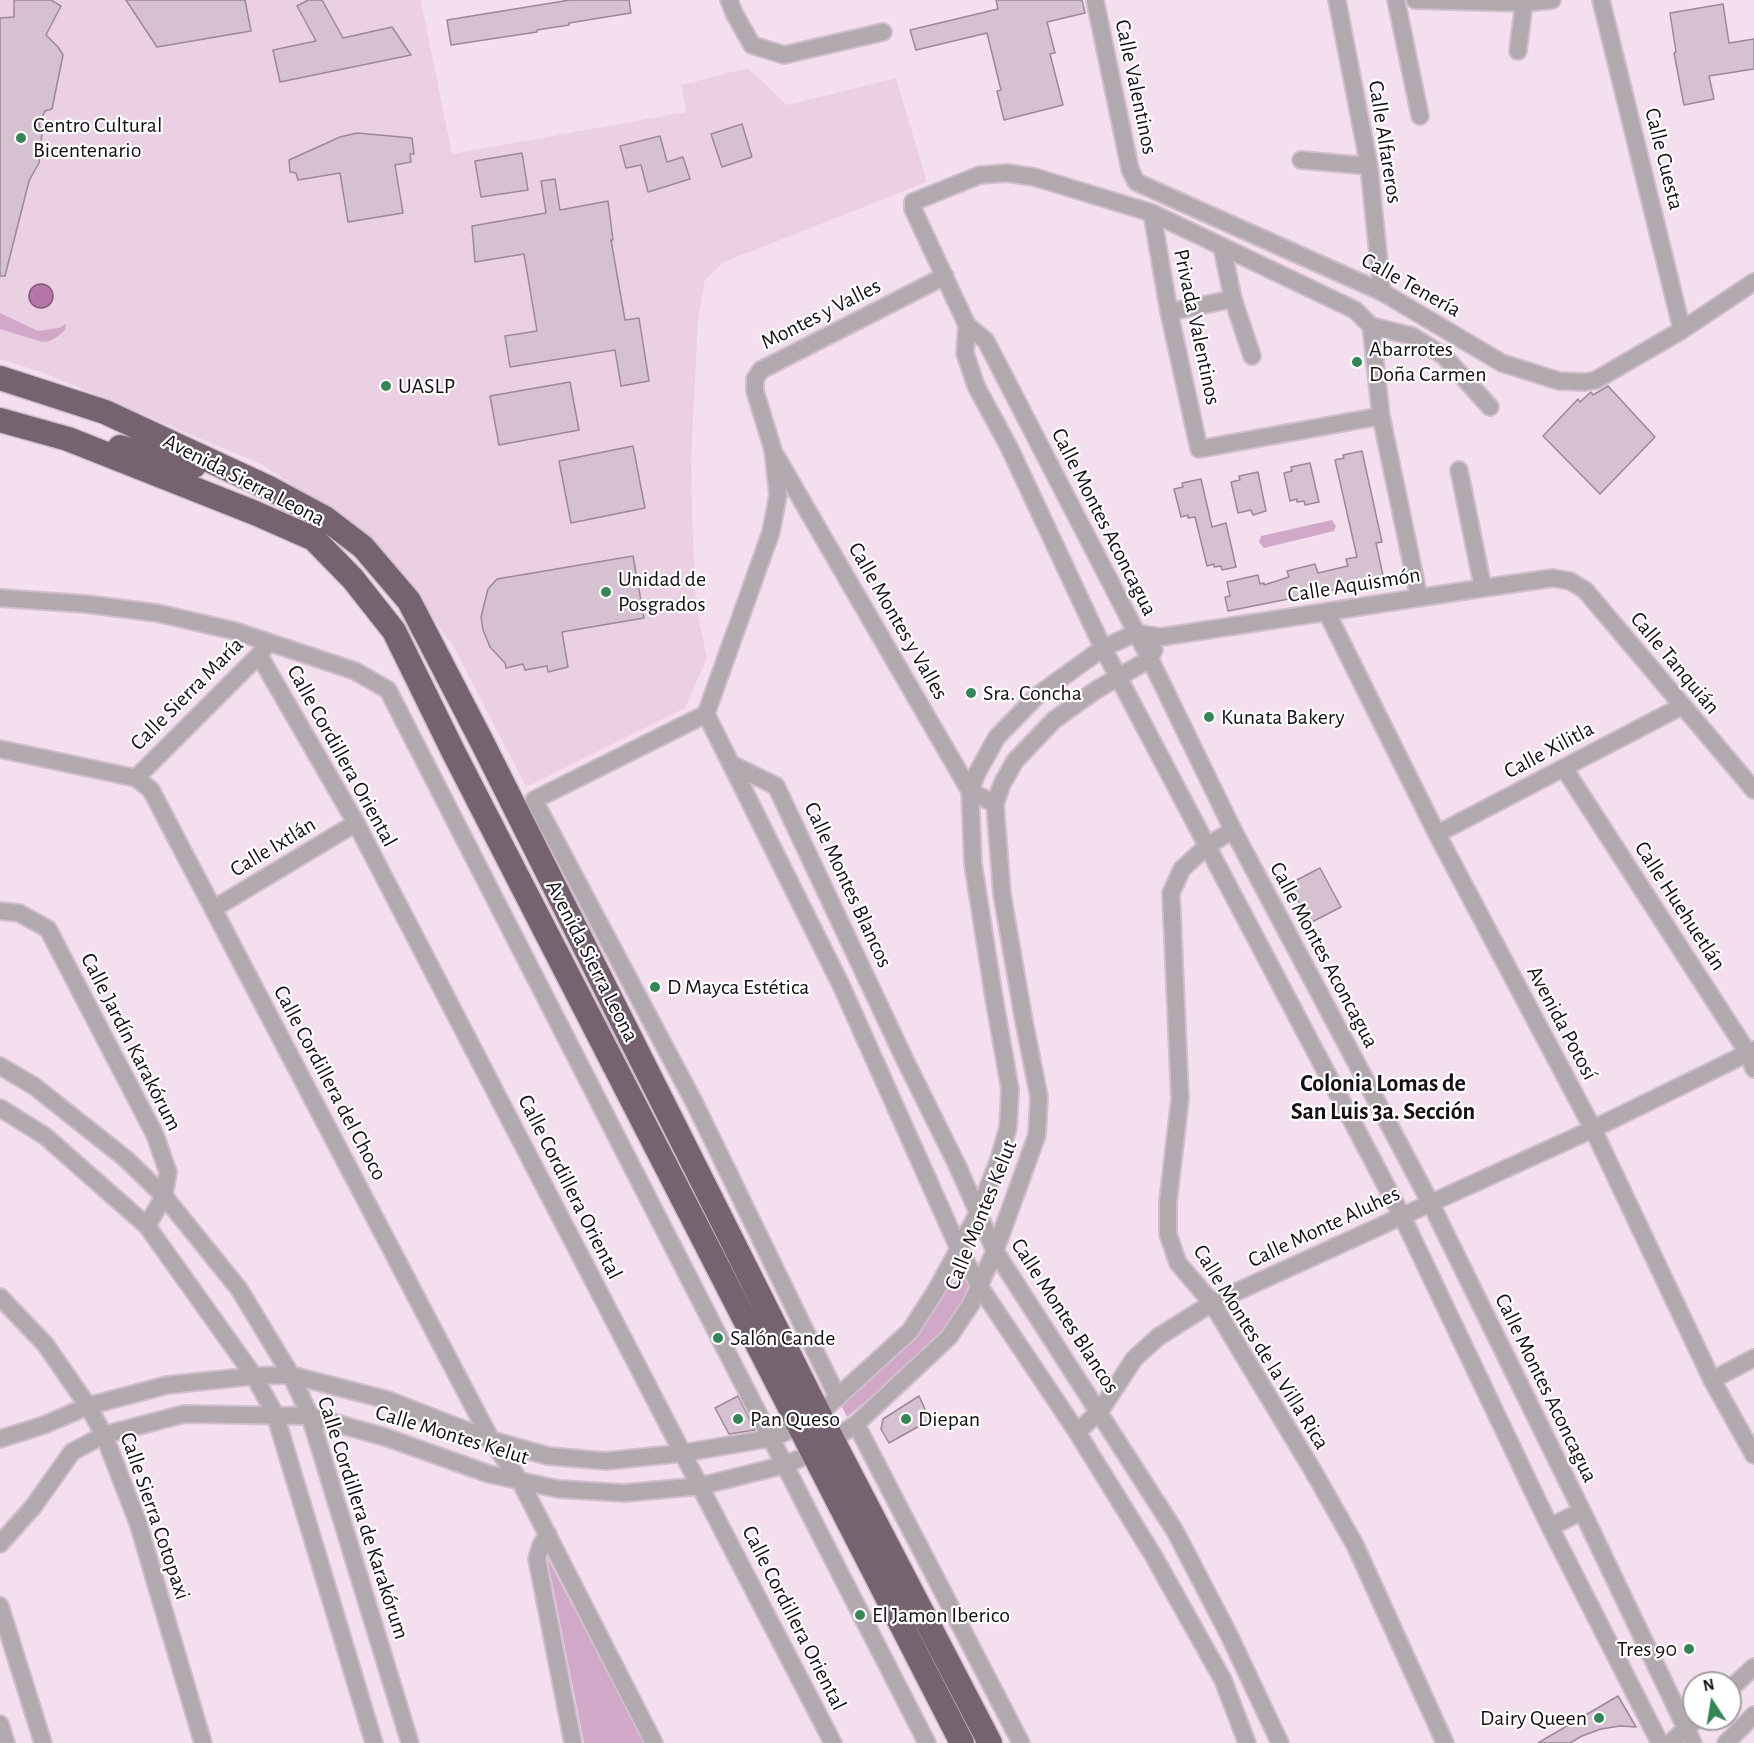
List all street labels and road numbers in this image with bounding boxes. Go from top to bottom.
street label: Calle Valentinos [1109,17,1163,157]
street label: Calle Alfareros [1362,79,1408,205]
street label: Calle Cuesta [1639,105,1689,213]
street label: Privada Valentinos [1168,247,1226,407]
street label: Calle Tenería [1357,247,1465,323]
street label: Montes y Valles [757,272,885,356]
street label: Calle Montes Aconcagua [1045,424,1163,620]
street label: Avenida Sierra Leona [159,428,329,532]
street label: Calle Montes y Valles [842,538,954,704]
street label: Calle Aquismón [1286,561,1422,609]
street label: Calle Tanquián [1624,606,1726,720]
street label: Calle Sierra María [125,632,249,756]
street label: Calle Cordillera Oriental [281,660,403,852]
street label: Calle Xilitla [1500,715,1598,785]
street label: Calle Montes Blancos [798,798,898,972]
street label: Calle Ixtlán [225,811,321,883]
street label: Calle Huehuetlán [1628,836,1732,976]
street label: Calle Montes Aconcagua [1264,857,1384,1053]
street label: Avenida Sierra Leona [540,876,644,1046]
street label: Calle Jardín Karakórum [75,949,187,1135]
street label: Avenida Potosí [1521,961,1603,1085]
street label: Calle Cordillera del Choco [267,981,393,1185]
street label: Calle Cordillera Oriental [512,1090,628,1284]
street label: Calle Montes Kelut [939,1136,1023,1294]
street label: Calle Monte Aluhes [1244,1180,1404,1274]
street label: Calle Montes Blancos [1005,1233,1125,1399]
street label: Calle Montes de la Villa Rica [1187,1240,1335,1454]
street label: Calle Montes Aconcagua [1489,1289,1603,1487]
street label: Calle Cordillera de Karakórum [311,1393,415,1643]
street label: Calle Montes Kelut [372,1399,532,1471]
street label: Calle Sierra Cotopaxi [114,1429,196,1603]
street label: Calle Cordillera Oriental [736,1521,852,1715]

